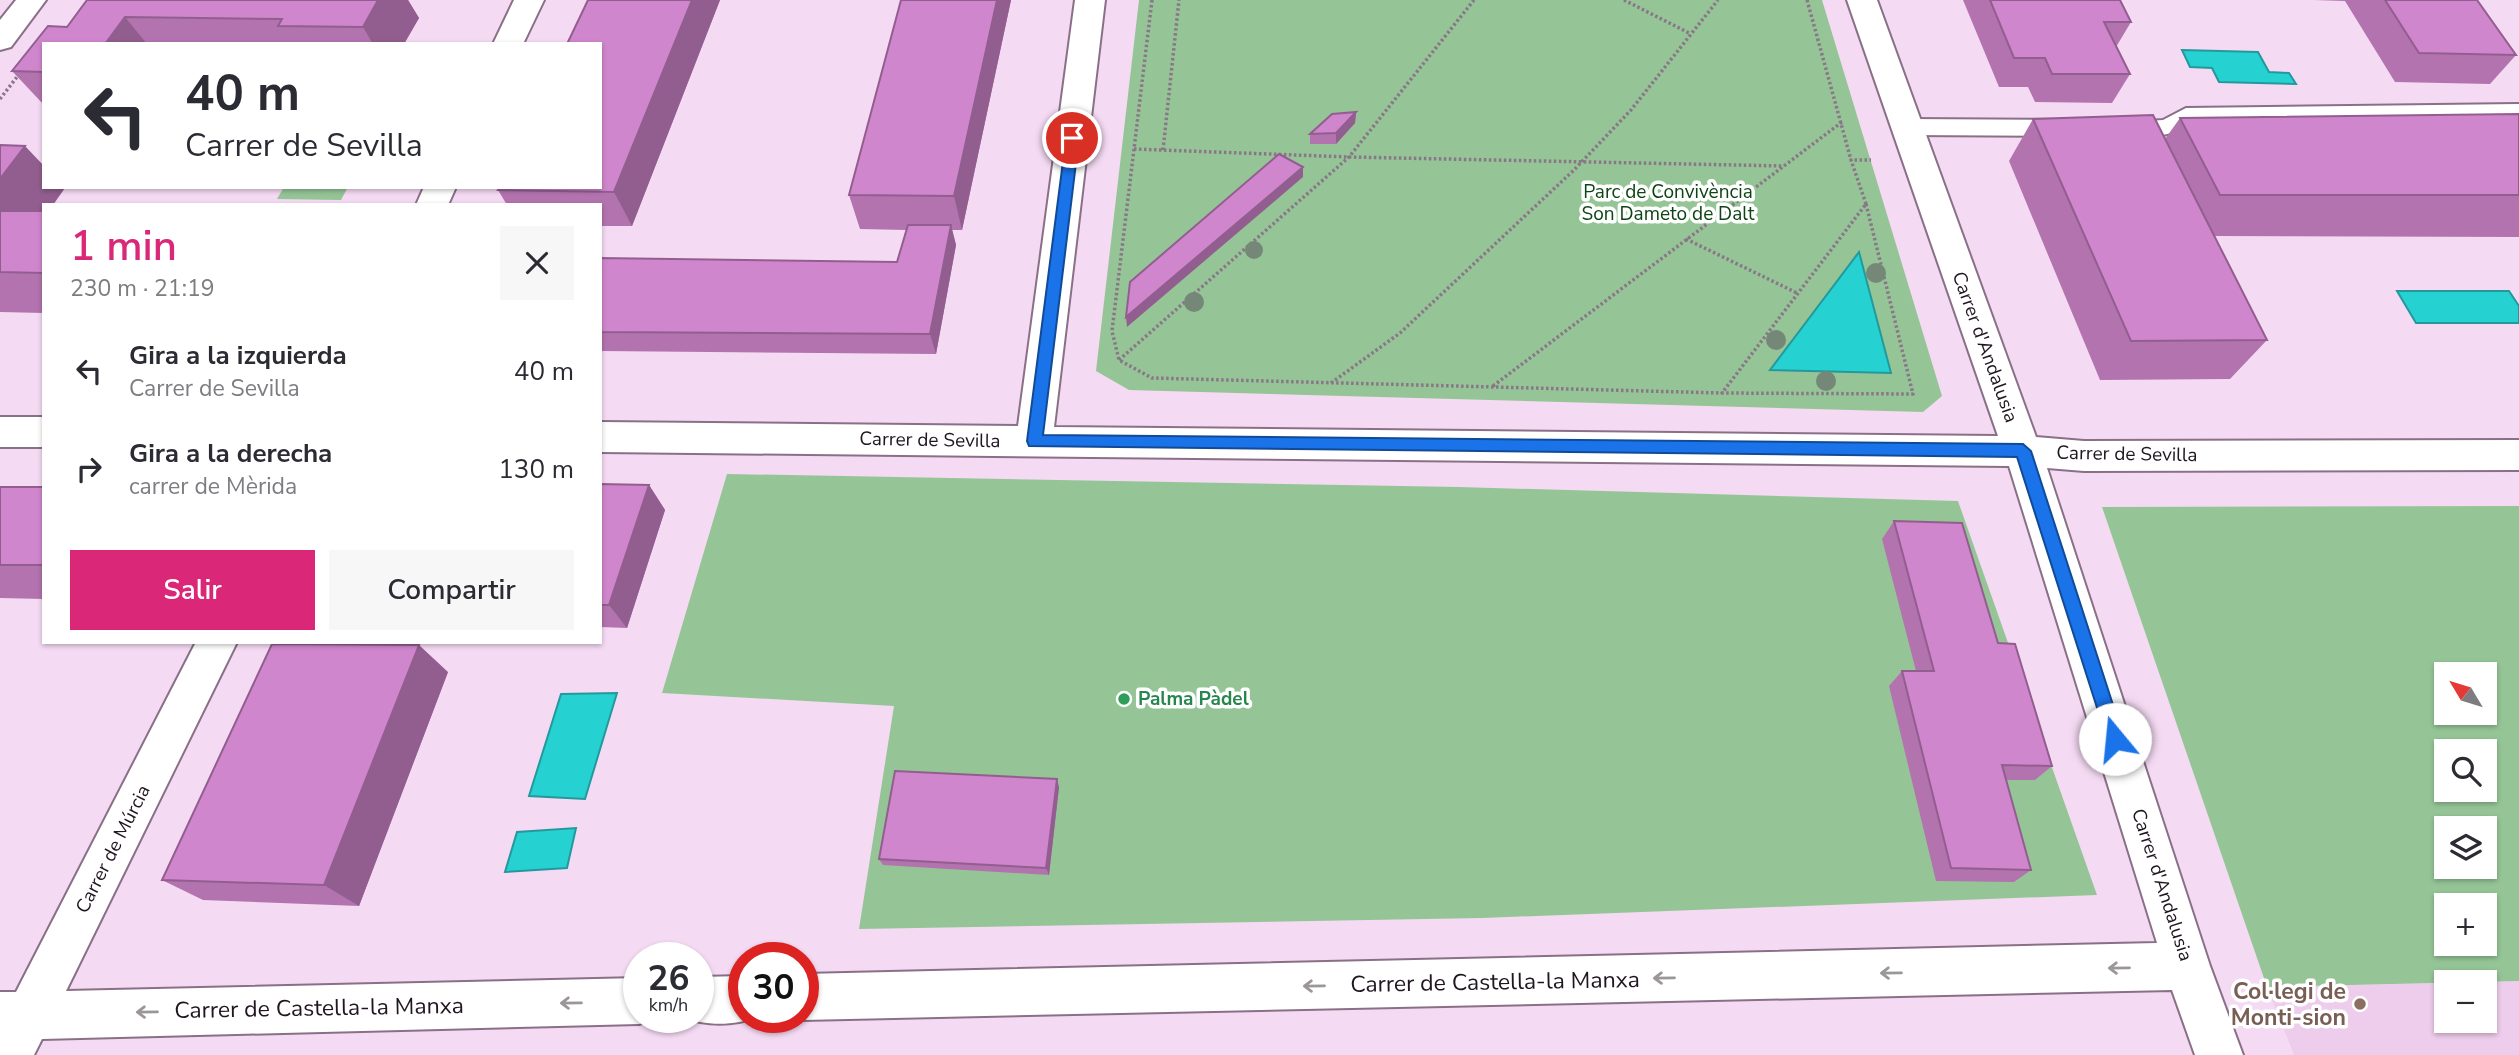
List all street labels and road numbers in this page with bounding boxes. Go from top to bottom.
street label: Carrer d'Andalusia [1946,268,2024,426]
street label: Carrer de Sevilla [859,426,1001,454]
street label: Carrer de Sevilla [2056,440,2198,468]
street label: Carrer de Múrcia [69,780,157,918]
street label: Carrer d'Andalusia [2125,805,2199,965]
street label: Carrer de Castella-la Manxa [1350,964,1640,1000]
street label: Carrer de Castella-la Manxa [174,990,464,1026]

